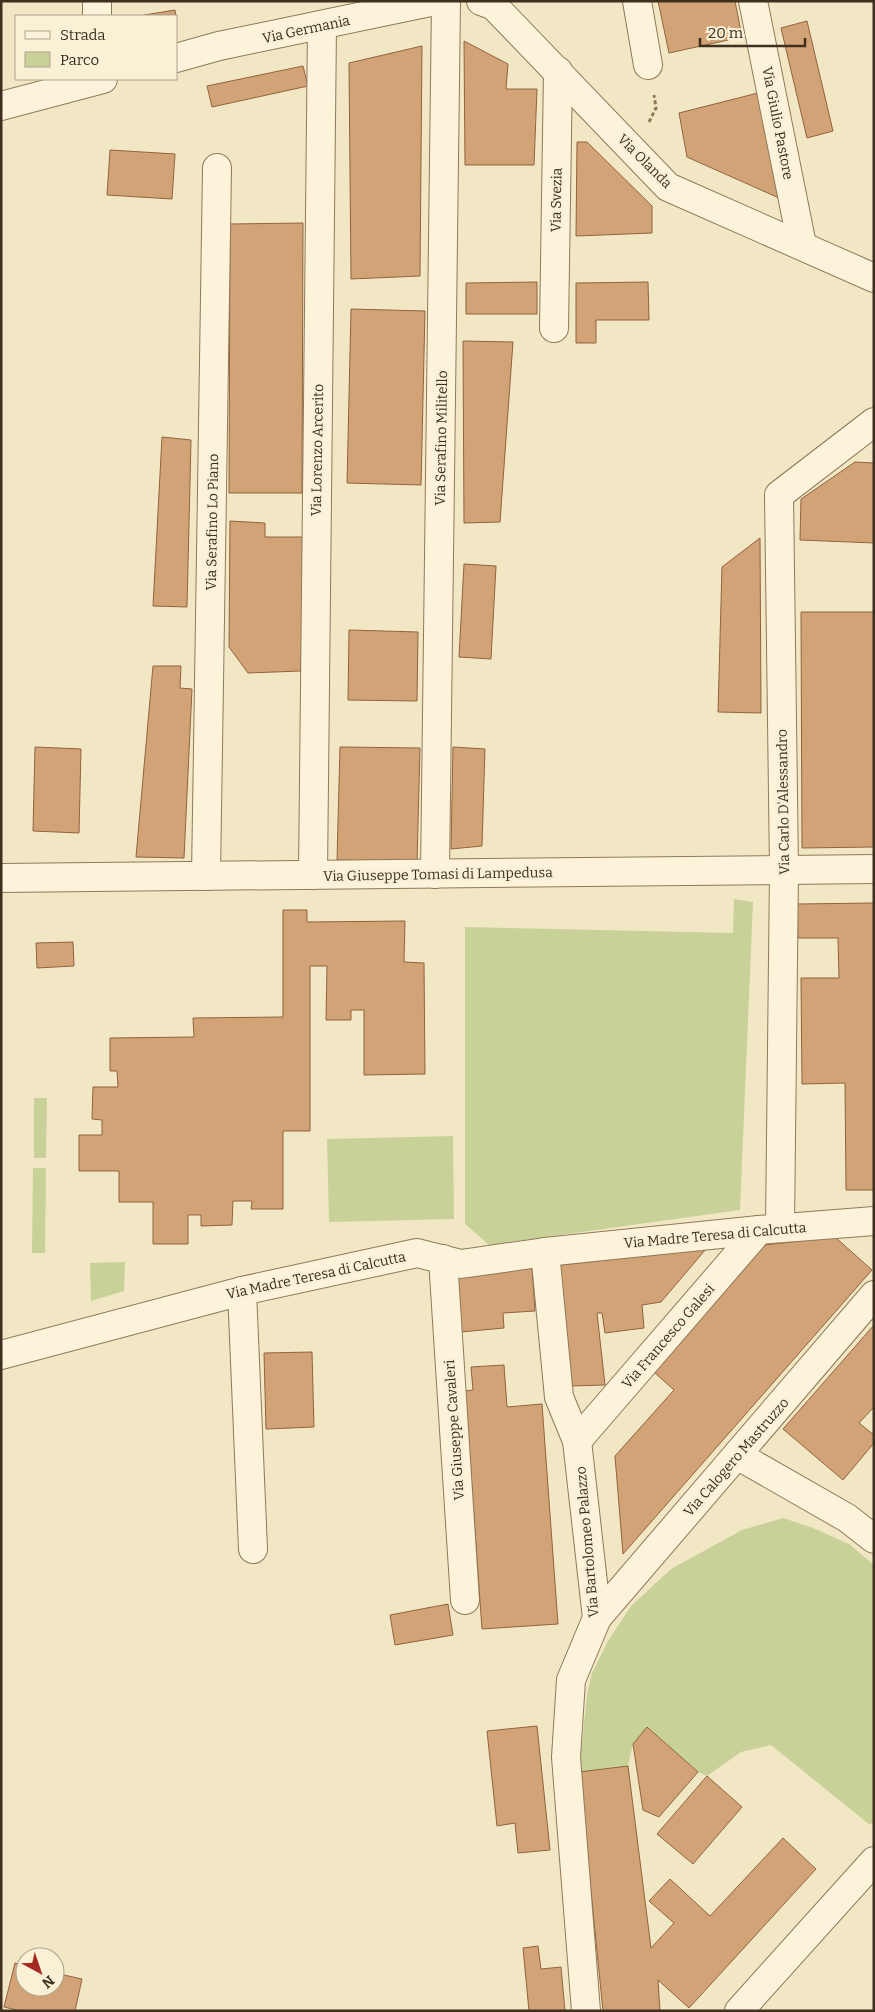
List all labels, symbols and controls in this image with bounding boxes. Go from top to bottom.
street label: Via Germania [261,12,352,47]
legend [15,15,178,80]
scale bar [700,15,805,47]
text: 20 m [708,24,744,42]
text: Strada [60,26,106,44]
text: Parco [60,51,99,69]
street label: Via Giulio Pastore [758,65,797,181]
street label: Via Olanda [614,131,676,192]
street label: Via Svezia [547,167,566,232]
street label: Via Serafino Militello [432,370,451,506]
street label: Via Lorenzo Arcerito [308,384,327,516]
street label: Via Serafino Lo Piano [203,453,222,591]
street label: Via Carlo D'Alessandro [774,729,793,875]
street label: Via Giuseppe Tomasi di Lampedusa [323,864,553,885]
street label: Via Madre Teresa di Calcutta [623,1219,807,1252]
street label: Via Madre Teresa di Calcutta [225,1248,408,1303]
street label: Via Francesco Galesi [618,1281,718,1392]
street label: Via Giuseppe Cavaleri [441,1359,468,1501]
street label: Via Calogero Mastruzzo [680,1394,793,1520]
street label: Via Bartolomeo Palazzo [572,1466,603,1618]
north arrow [15,1947,65,1997]
text: N [38,1972,58,1992]

